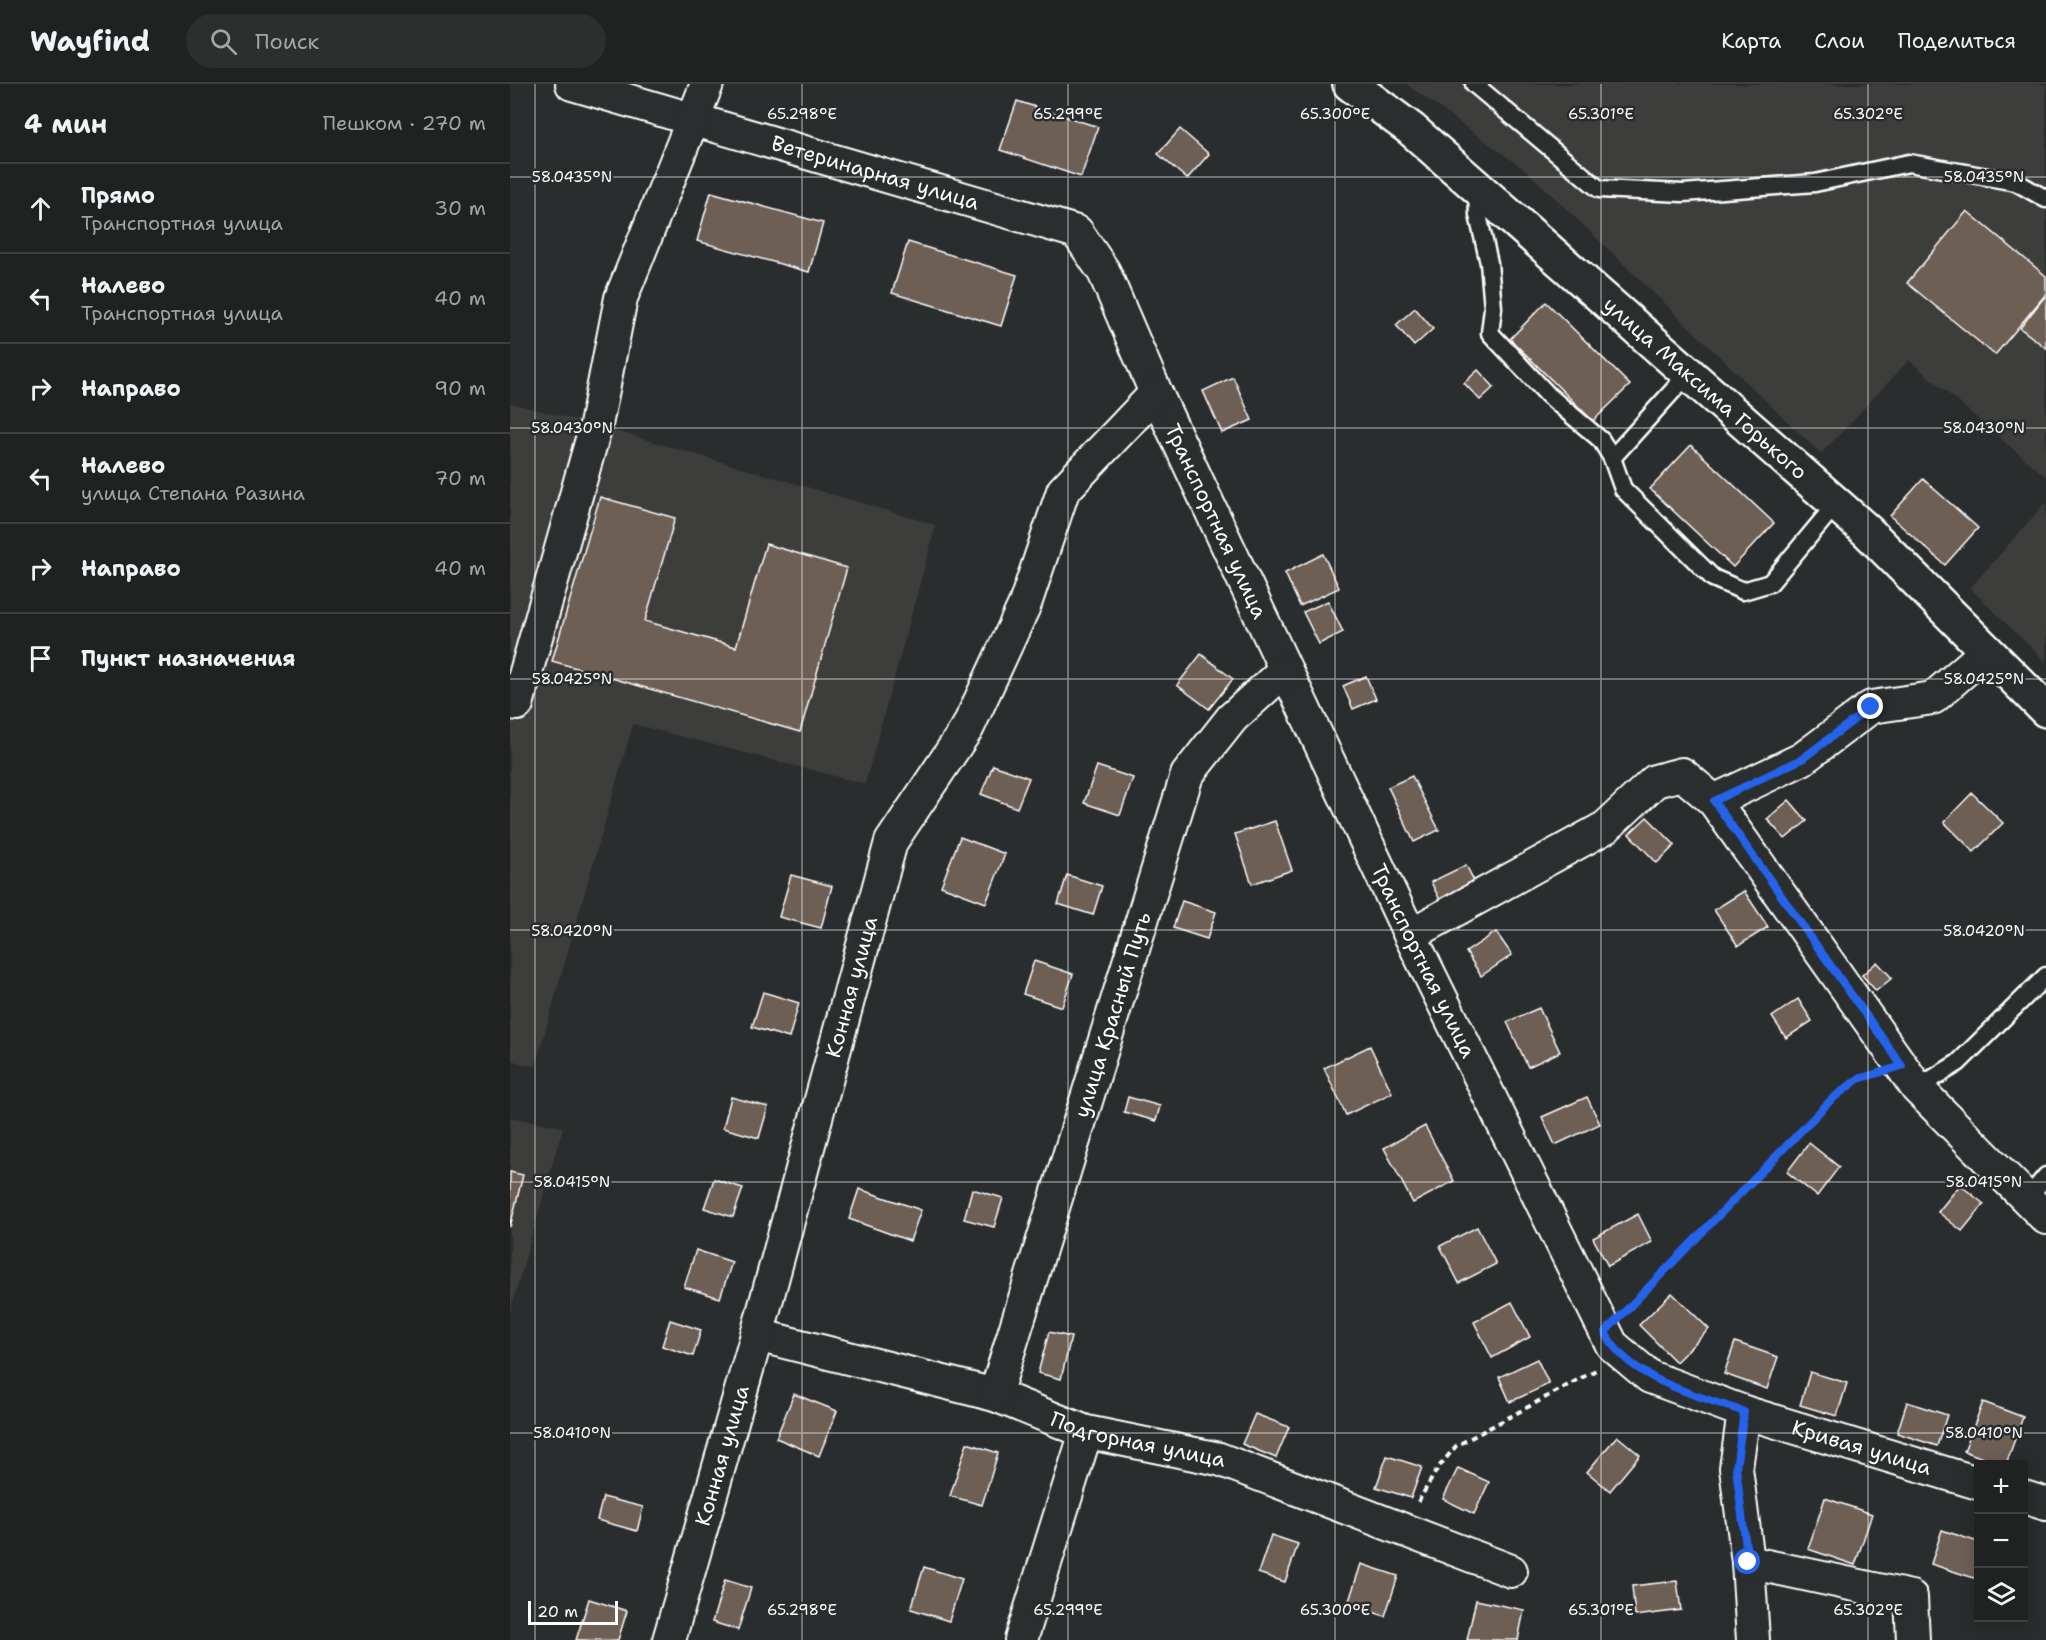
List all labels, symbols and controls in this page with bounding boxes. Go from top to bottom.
search box [186,14,606,68]
text: Wayfind [30,22,150,60]
icon: search [207,25,240,58]
text: Поиск [255,27,319,56]
text: Карта [1721,27,1781,55]
text: Слои [1814,27,1865,55]
text: Поделиться [1898,27,2016,55]
text: 65.298°E [767,104,837,124]
text: 65.299°E [1033,104,1103,124]
text: 65.300°E [1300,104,1370,124]
text: 65.301°E [1568,104,1634,124]
text: 65.302°E [1833,104,1903,124]
text: 4 мин [24,106,107,141]
text: Пешком · 270 m [323,110,486,136]
street label: Ветеринарная улица [768,129,982,217]
text: 58.0435°N [532,167,612,187]
text: 58.0435°N [1944,167,2024,187]
text: Прямо [81,181,155,210]
icon: ahead [24,192,57,225]
text: 30 m [434,195,486,221]
text: Транспортная улица [81,210,283,236]
text: Налево [81,271,165,300]
icon: left [24,282,57,315]
text: 40 m [434,285,486,311]
street label: улица Максима Горького [1597,291,1813,486]
text: Транспортная улица [81,300,283,326]
icon: right [24,372,57,405]
text: Направо [81,374,181,403]
text: 90 m [434,375,486,401]
text: 58.0430°N [531,418,613,438]
text: 58.0430°N [1943,418,2025,438]
street label: Транспортная улица [1158,419,1274,623]
text: Налево [81,451,165,480]
icon: left [24,462,57,495]
text: 70 m [434,465,486,491]
text: улица Степана Разина [81,480,305,506]
icon: right [24,552,57,585]
text: Направо [81,554,181,583]
text: 40 m [434,555,486,581]
icon: arrive [24,642,57,675]
text: Пункт назначения [81,644,295,673]
text: 58.0425°N [532,669,612,689]
text: 58.0425°N [1944,669,2024,689]
route end [1857,693,1883,719]
street label: Транспортная улица [1365,859,1482,1063]
street label: улица Красный Путь [1068,909,1158,1121]
street label: Конная улица [819,913,884,1061]
text: 58.0420°N [531,921,613,941]
text: 58.0420°N [1943,921,2025,941]
text: 58.0415°N [534,1172,610,1192]
text: 58.0415°N [1946,1172,2022,1192]
street label: Конная улица [689,1382,756,1529]
street label: Подгорная улица [1046,1405,1228,1474]
street label: Кривая улица [1789,1413,1935,1482]
text: 58.0410°N [533,1423,611,1443]
text: 58.0410°N [1945,1423,2023,1443]
map controls [1974,1460,2028,1622]
button: + [1974,1460,2028,1514]
button: − [1974,1514,2028,1568]
route start [1734,1548,1760,1574]
button: layers [1974,1568,2028,1622]
scale bar [528,1598,618,1626]
text: 65.298°E [767,1600,837,1620]
text: 65.299°E [1033,1600,1103,1620]
text: 65.300°E [1300,1600,1370,1620]
text: 65.301°E [1568,1600,1634,1620]
text: 65.302°E [1833,1600,1903,1620]
text: 20 m [537,1601,578,1622]

